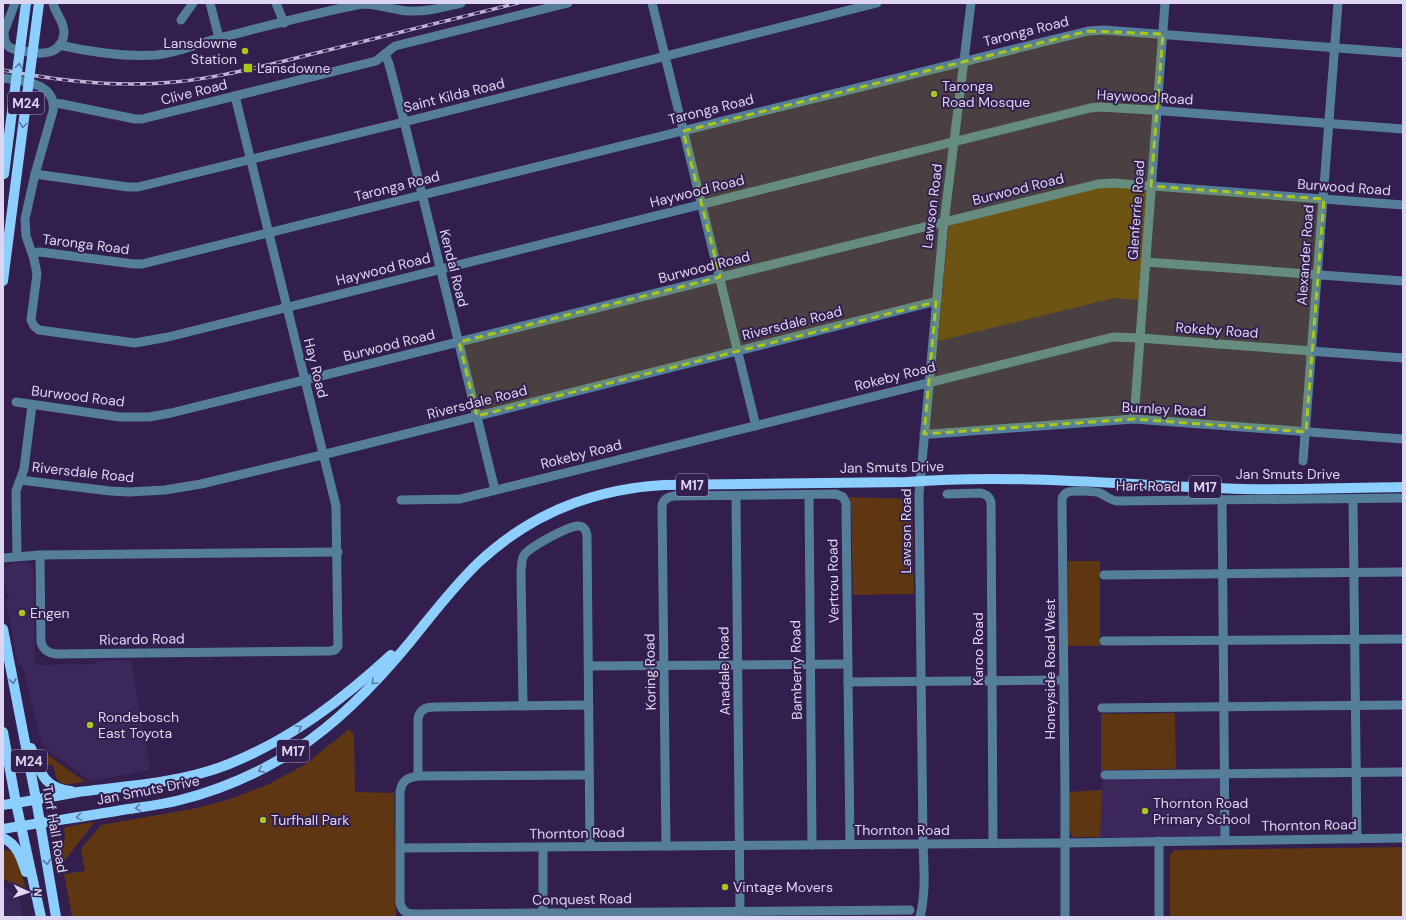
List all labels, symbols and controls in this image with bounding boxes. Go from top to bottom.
street label: Taronga Road [981,12,1071,50]
place label: Lansdowne Station [163,34,237,68]
marker: Lansdowne Station [240,46,250,56]
place label: Lansdowne [257,59,331,77]
marker: Lansdowne [242,62,254,74]
one-way arrow [14,63,23,69]
street label: Saint Kilda Road [402,74,506,116]
street label: Clive Road [159,75,229,109]
place label: Taronga Road Mosque [942,77,1030,111]
street label: Haywood Road [1096,85,1194,109]
marker: Taronga Road Mosque [929,89,939,99]
street label: Taronga Road [666,90,756,128]
road number: M24 [8,92,44,114]
one-way arrow [19,122,28,128]
street label: Glenferrie Road [1124,159,1148,261]
street label: Lawson Road [918,163,946,249]
street label: Taronga Road [352,167,442,205]
street label: Burwood Road [970,169,1066,209]
street label: Haywood Road [648,171,746,211]
street label: Burwood Road [1297,175,1391,199]
street label: Alexander Road [1293,204,1317,306]
street label: Kendal Road [436,227,472,309]
street label: Taronga Road [42,230,130,258]
street label: Burwood Road [656,247,752,287]
street label: Haywood Road [334,249,432,289]
street label: Riversdale Road [740,302,844,344]
street label: Rokeby Road [1175,318,1259,342]
street label: Burwood Road [341,325,437,365]
street label: Hay Road [300,336,332,400]
street label: Rokeby Road [853,357,937,395]
street label: Burwood Road [30,381,126,411]
street label: Riversdale Road [425,381,529,423]
street label: Burnley Road [1121,398,1207,420]
street label: Rokeby Road [539,435,623,473]
street label: Jan Smuts Drive [840,457,944,477]
street label: Riversdale Road [31,458,135,486]
street label: Jan Smuts Drive [1236,465,1340,483]
road number: M17 [676,474,708,496]
street label: Hart Road [1116,476,1180,496]
road number: M17 [1189,476,1221,498]
street label: Lawson Road [897,488,915,574]
street label: Vertrou Road [823,539,843,623]
street label: Honeyside Road West [1041,598,1059,740]
place label: Engen [30,604,69,622]
marker: Engen [17,608,27,618]
street label: Karoo Road [969,612,987,686]
street label: Bamberry Road [786,620,806,720]
street label: Anadale Road [714,626,734,716]
street label: Ricardo Road [99,629,185,649]
street label: Koring Road [640,633,660,711]
one-way arrow [371,677,379,685]
one-way arrow [8,678,17,684]
place label: Rondebosch East Toyota [98,708,179,742]
marker: Rondebosch East Toyota [85,720,95,730]
one-way arrow [295,725,302,732]
road number: M17 [277,740,309,762]
road number: M24 [11,750,47,772]
one-way arrow [258,765,265,772]
street label: Jan Smuts Drive [95,771,201,809]
street label: Turf Hall Road [38,784,72,874]
place label: Thornton Road Primary School [1153,794,1250,828]
one-way arrow [135,803,141,812]
marker: Thornton Road Primary School [1140,806,1150,816]
place label: Turfhall Park [271,811,349,829]
one-way arrow [75,813,82,821]
marker: Turfhall Park [258,815,268,825]
street label: Thornton Road [1261,815,1357,835]
street label: Thornton Road [854,821,950,839]
street label: Thornton Road [529,823,625,843]
one-way arrow [42,859,50,865]
north arrow [8,872,48,912]
place label: Vintage Movers [733,878,833,896]
marker: Vintage Movers [720,882,730,892]
text: N [31,888,45,897]
street label: Conquest Road [532,889,632,909]

